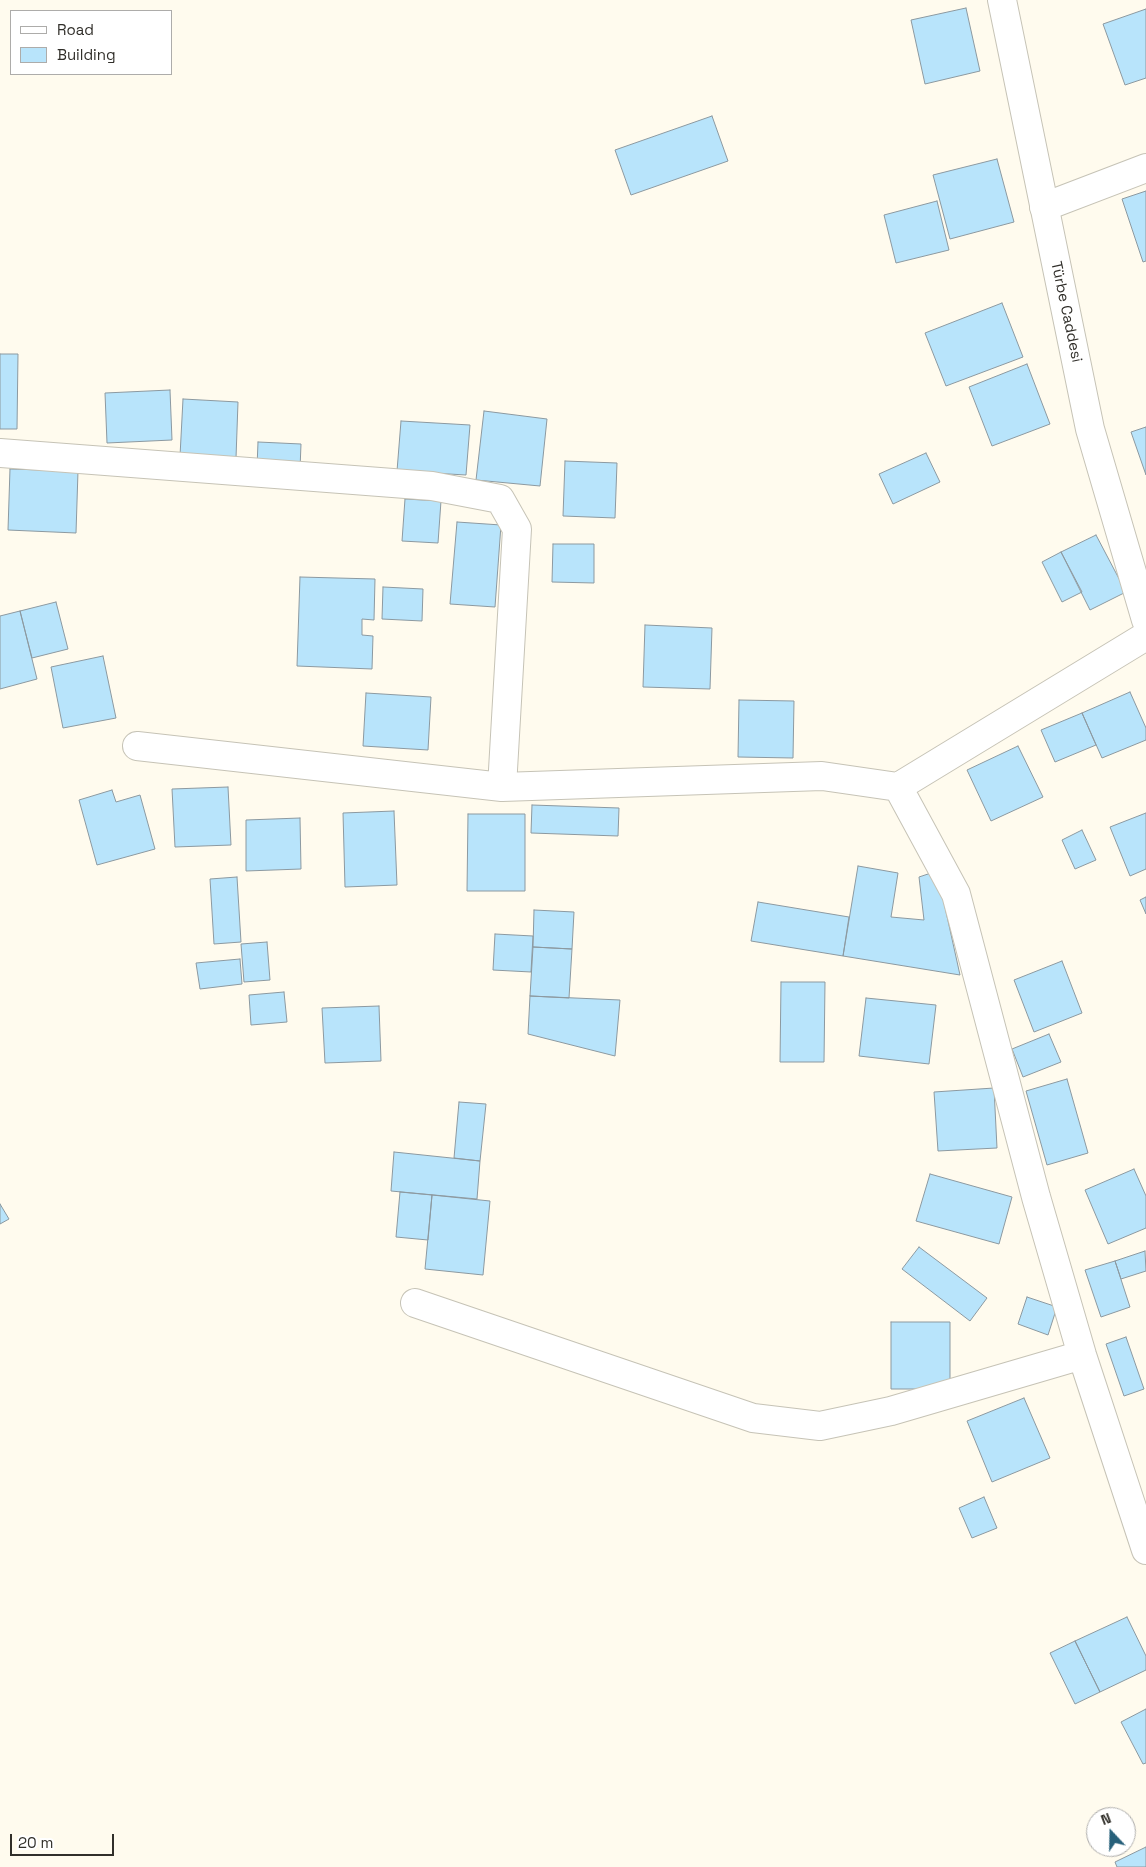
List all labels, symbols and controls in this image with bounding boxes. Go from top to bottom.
legend [10,10,172,75]
text: Road [57,20,94,39]
text: Building [57,45,116,64]
street label: Türbe Caddesi [1047,260,1085,364]
north arrow [1086,1807,1136,1857]
text: N [1098,1809,1114,1829]
scale bar [12,1824,116,1856]
text: 20 m [18,1833,53,1852]

